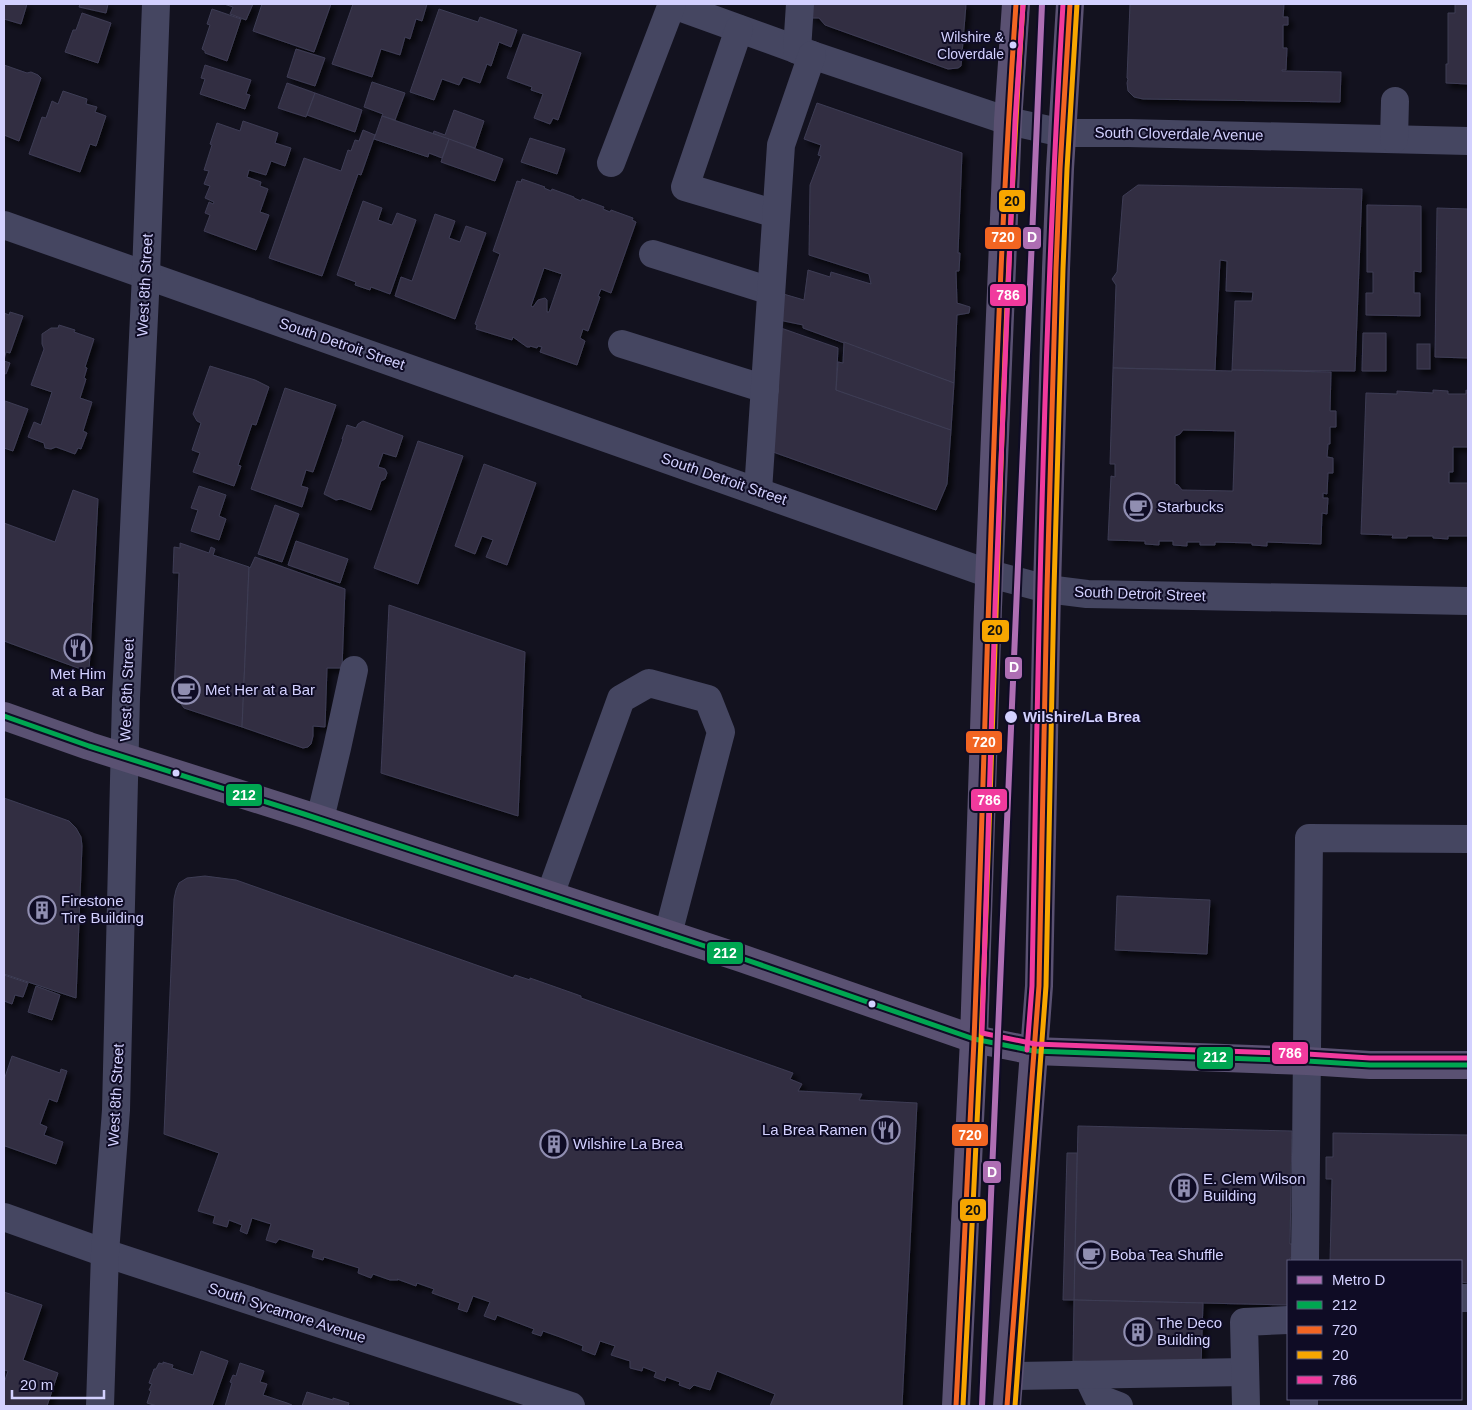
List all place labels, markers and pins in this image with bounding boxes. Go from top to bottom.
place label: Wilshire & Cloverdale [937,29,1005,62]
marker: Wilshire & Cloverdale [1008,40,1018,50]
cafe icon: Starbucks [1123,492,1153,522]
place label: Starbucks [1157,498,1224,515]
restaurant icon: Met Him at a Bar [63,633,93,663]
place label: Met Him at a Bar [50,665,106,699]
cafe icon: Met Her at a Bar [171,675,201,705]
place label: Met Her at a Bar [205,681,315,698]
place label: Wilshire/La Brea [1023,708,1141,725]
marker: Wilshire/La Brea [1003,709,1019,725]
unlabelled marker [171,768,181,778]
place label: Firestone Tire Building [61,892,144,926]
building icon: Firestone Tire Building [27,895,57,925]
unlabelled marker [867,999,877,1009]
restaurant icon: La Brea Ramen [871,1115,901,1145]
place label: La Brea Ramen [762,1121,867,1138]
building icon: Wilshire La Brea [539,1129,569,1159]
place label: Wilshire La Brea [573,1135,684,1152]
place label: E. Clem Wilson Building [1203,1170,1306,1204]
building icon: E. Clem Wilson Building [1169,1173,1199,1203]
cafe icon: Boba Tea Shuffle [1076,1240,1106,1270]
place label: Boba Tea Shuffle [1110,1246,1224,1263]
place label: The Deco Building [1157,1314,1222,1348]
building icon: The Deco Building [1123,1317,1153,1347]

